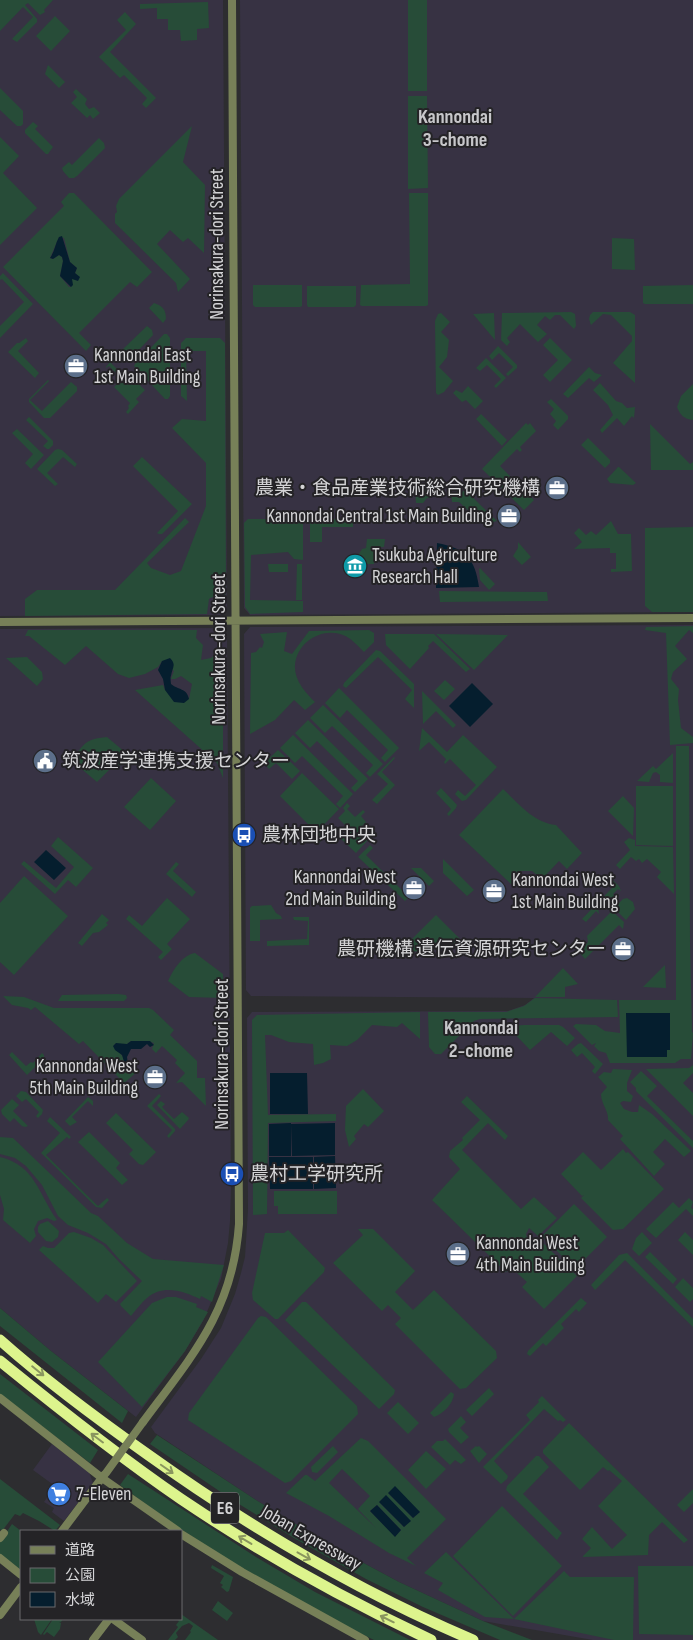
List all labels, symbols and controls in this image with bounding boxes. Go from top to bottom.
district label: Kannondai 3-chome [418,105,492,152]
street label: Norinsakura-dori Street [206,168,229,320]
place label: Kannondai East 1st Main Building [94,344,201,389]
office icon: Kannondai East 1st Main Building [63,353,89,379]
office icon: 農業・食品産業技術総合研究機構 [544,475,570,501]
place label: 農業・食品産業技術総合研究機構 [255,477,540,500]
office icon: Kannondai Central 1st Main Building [496,503,522,529]
place label: Kannondai Central 1st Main Building [266,505,492,528]
place label: Tsukuba Agriculture Research Hall [372,544,497,589]
museum icon: Tsukuba Agriculture Research Hall [342,553,368,579]
street label: Norinsakura-dori Street [208,573,231,725]
public building icon: 筑波産学連携支援センター [32,748,58,774]
place label: 筑波産学連携支援センター [62,750,290,773]
bus stop icon: 農林団地中央 [231,822,257,848]
place label: 農林団地中央 [262,824,376,847]
place label: Kannondai West 2nd Main Building [285,866,396,911]
place label: Kannondai West 1st Main Building [512,869,619,914]
office icon: Kannondai West 2nd Main Building [401,875,427,901]
office icon: Kannondai West 1st Main Building [481,878,507,904]
office icon: 農研機構 遺伝資源研究センター [610,936,636,962]
place label: 農研機構 遺伝資源研究センター [337,938,606,961]
street label: Norinsakura-dori Street [211,978,234,1130]
district label: Kannondai 2-chome [444,1016,518,1063]
place label: Kannondai West 5th Main Building [30,1055,138,1100]
office icon: Kannondai West 5th Main Building [142,1064,168,1090]
bus stop icon: 農村工学研究所 [219,1161,245,1187]
place label: 農村工学研究所 [250,1163,383,1186]
place label: Kannondai West 4th Main Building [476,1232,585,1277]
office icon: Kannondai West 4th Main Building [445,1241,471,1267]
one-way arrow [31,1365,44,1376]
one-way arrow [91,1433,104,1444]
one-way arrow [160,1464,174,1474]
supermarket icon: 7-Eleven [46,1481,72,1507]
place label: 7-Eleven [76,1483,131,1506]
road number: E6 [211,1492,239,1524]
street label: Joban Expressway [256,1500,366,1576]
legend [20,1530,182,1620]
one-way arrow [239,1535,253,1545]
text: 道路 [65,1541,95,1560]
one-way arrow [297,1551,311,1561]
text: 公園 [65,1566,95,1585]
text: 水域 [65,1591,95,1610]
one-way arrow [380,1614,395,1624]

